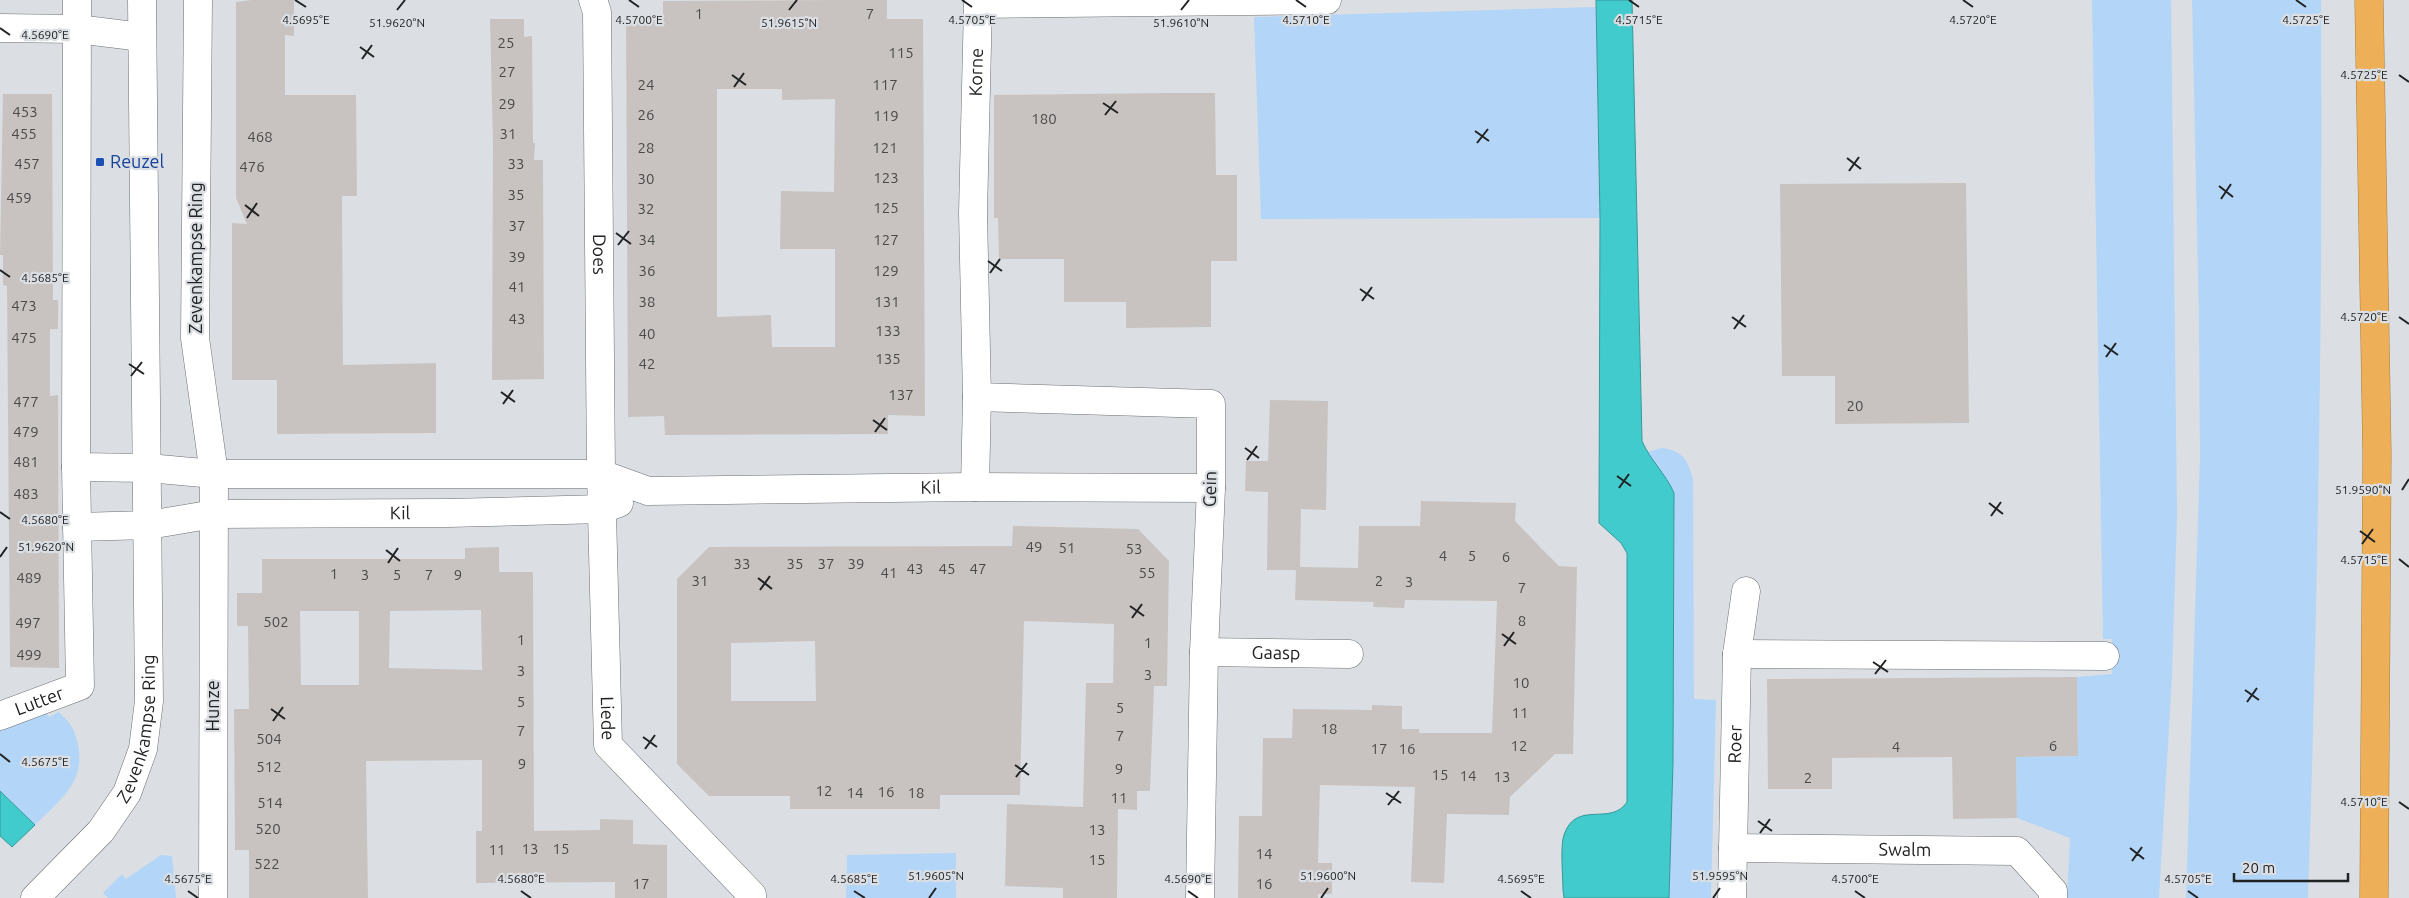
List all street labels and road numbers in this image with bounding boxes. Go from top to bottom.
street label: Korne [965,48,986,96]
street label: Zevenkampse Ring [185,182,205,334]
street label: Does [590,234,610,275]
street label: Gein [1199,471,1219,507]
street label: Kil [920,476,941,497]
street label: Kil [390,502,411,522]
street label: Gaasp [1251,642,1301,662]
street label: Zevenkampse Ring [112,654,158,806]
street label: Hunze [202,680,222,732]
street label: Lutter [12,682,66,719]
street label: Liede [598,696,619,740]
street label: Roer [1724,724,1745,763]
street label: Swalm [1878,839,1932,859]

